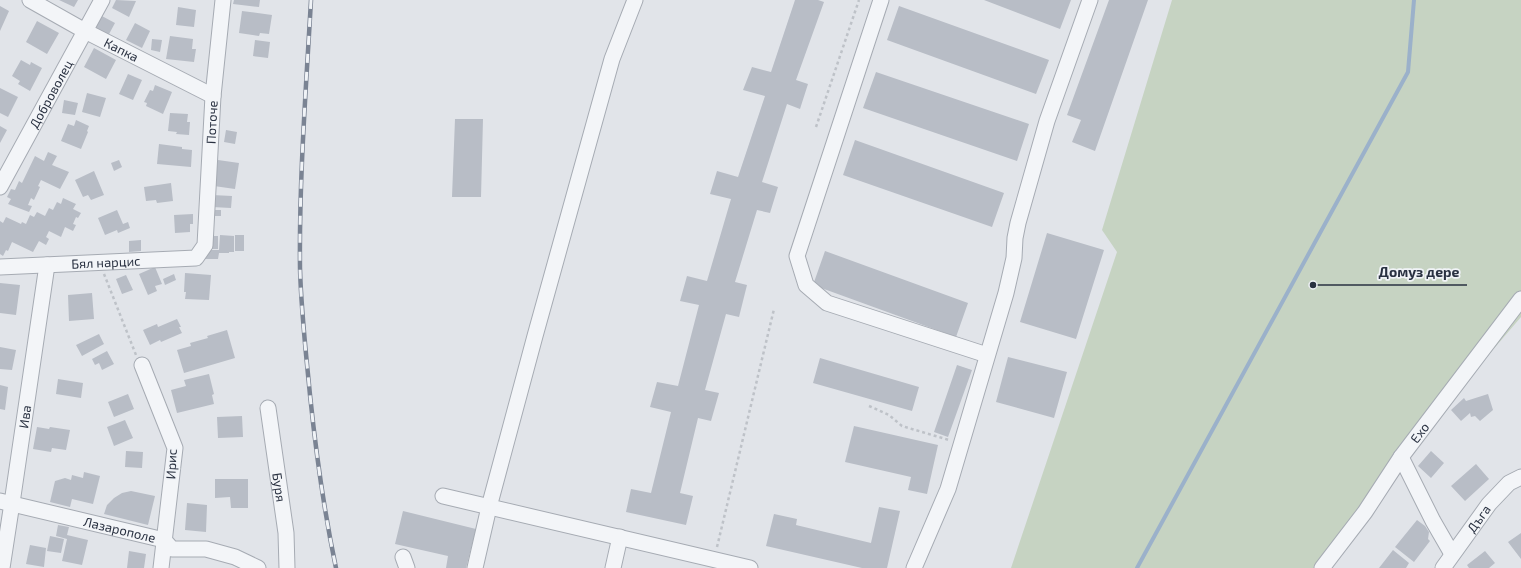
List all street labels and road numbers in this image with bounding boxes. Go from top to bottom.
street label: Капка [101,34,141,65]
street label: Доброволец [26,57,76,131]
street label: Поточе [202,100,221,144]
street label: Бял нарцис [71,253,141,272]
street label: Ива [15,404,34,429]
street label: Ехо [1407,419,1432,446]
street label: Ирис [162,448,180,480]
street label: Буря [269,472,289,503]
street label: Дъга [1463,501,1494,535]
street label: Лазарополе [82,513,157,546]

